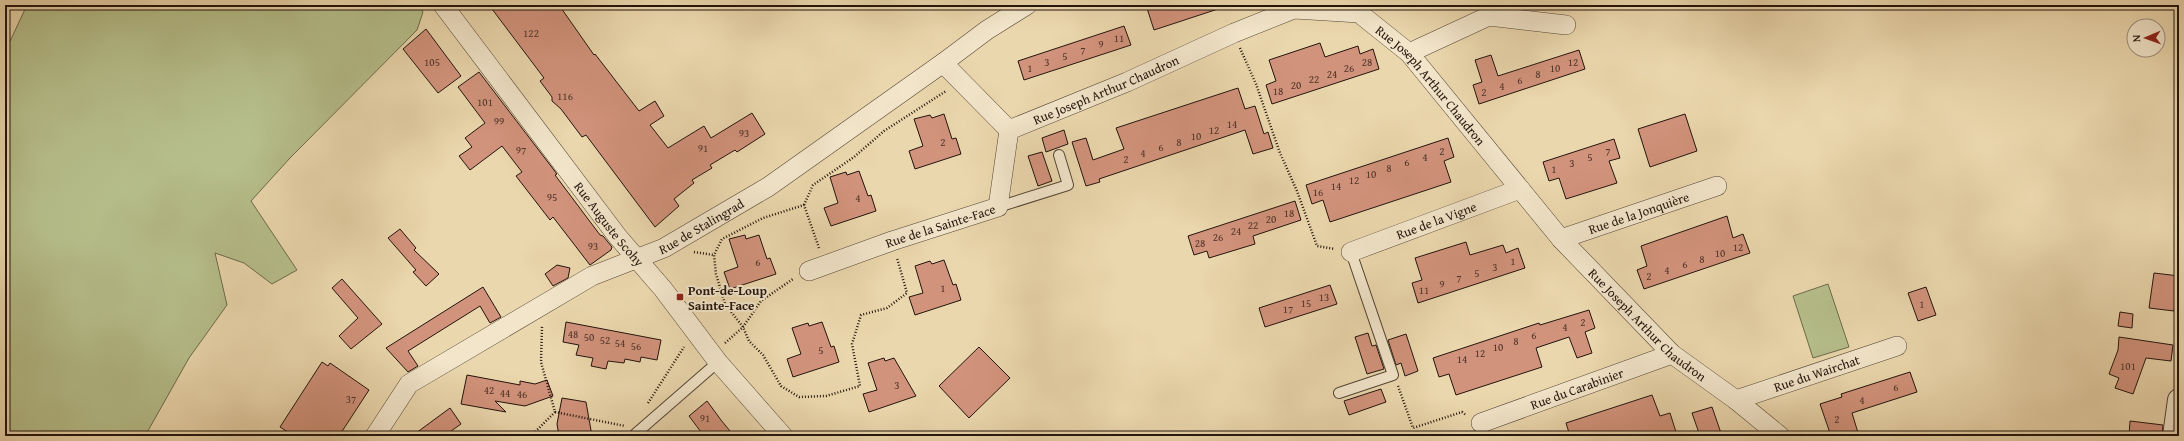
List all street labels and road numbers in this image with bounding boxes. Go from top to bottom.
street label: Rue Joseph Arthur Chaudron [1372,20,1491,150]
street label: Rue Joseph Arthur Chaudron [1030,50,1182,129]
street label: Rue Auguste Scohy [570,178,649,271]
street label: Rue de la Jonquière [1586,187,1691,239]
street label: Rue de Stalingrad [656,194,747,259]
street label: Rue de la Vigne [1394,197,1479,244]
street label: Rue de la Sainte-Face [883,199,998,252]
street label: Rue Joseph Arthur Chaudron [1584,264,1711,386]
street label: Rue du Wairchat [1771,350,1862,396]
street label: Rue du Carabinier [1528,363,1627,414]

